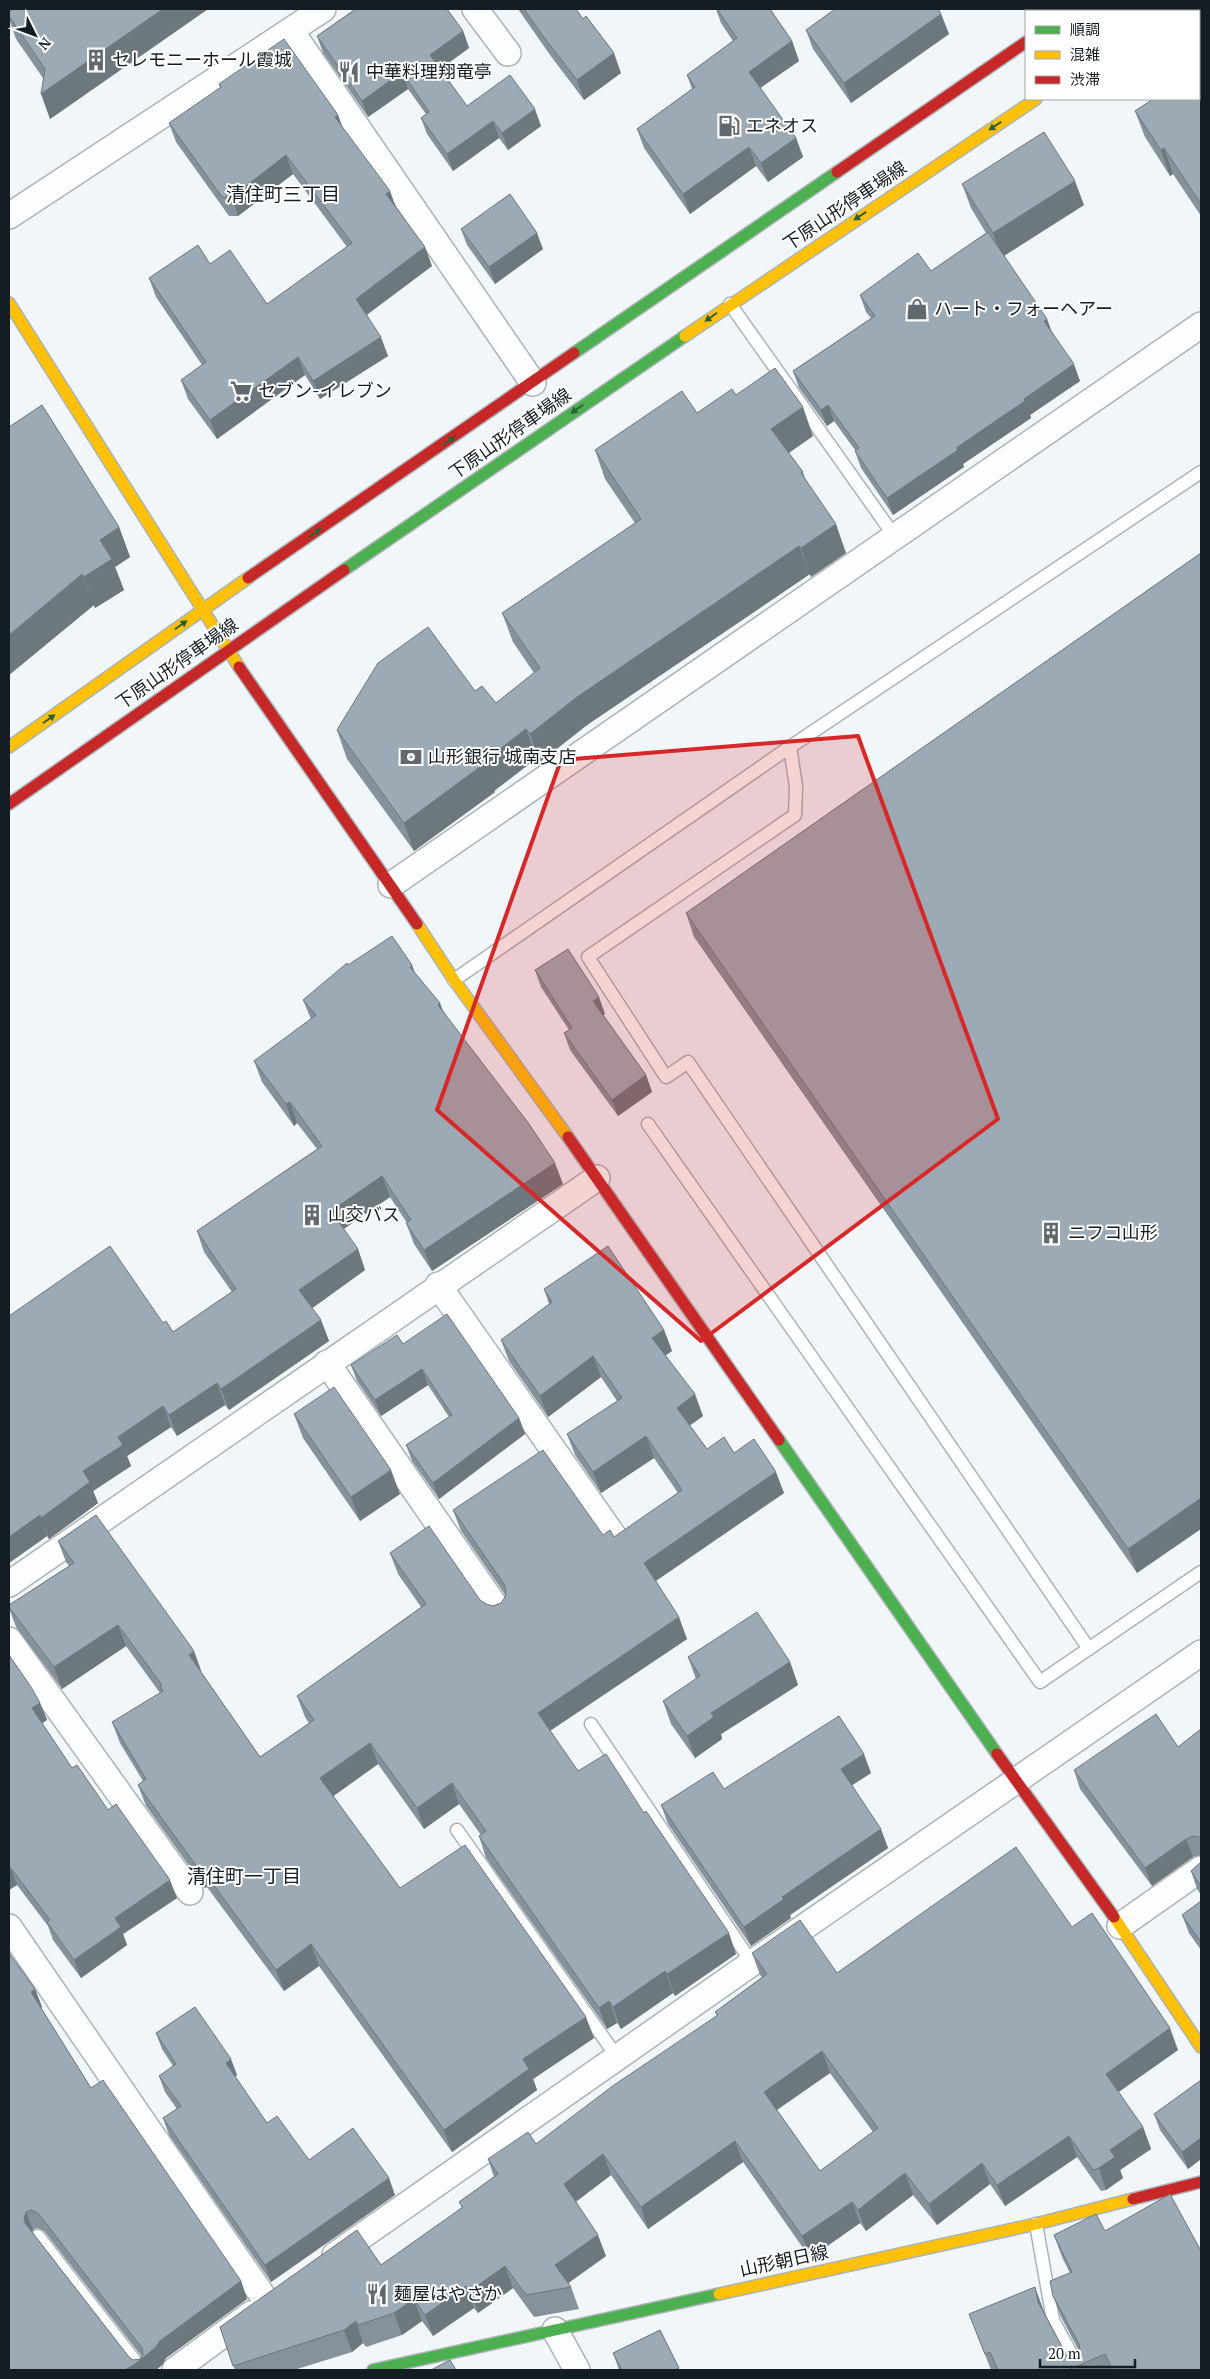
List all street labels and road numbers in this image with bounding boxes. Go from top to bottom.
street label: 下原山形停車場線 [778,155,911,255]
street label: 下原山形停車場線 [444,382,575,484]
street label: 下原山形停車場線 [111,612,242,714]
street label: 山形朝日線 [737,2239,830,2281]

